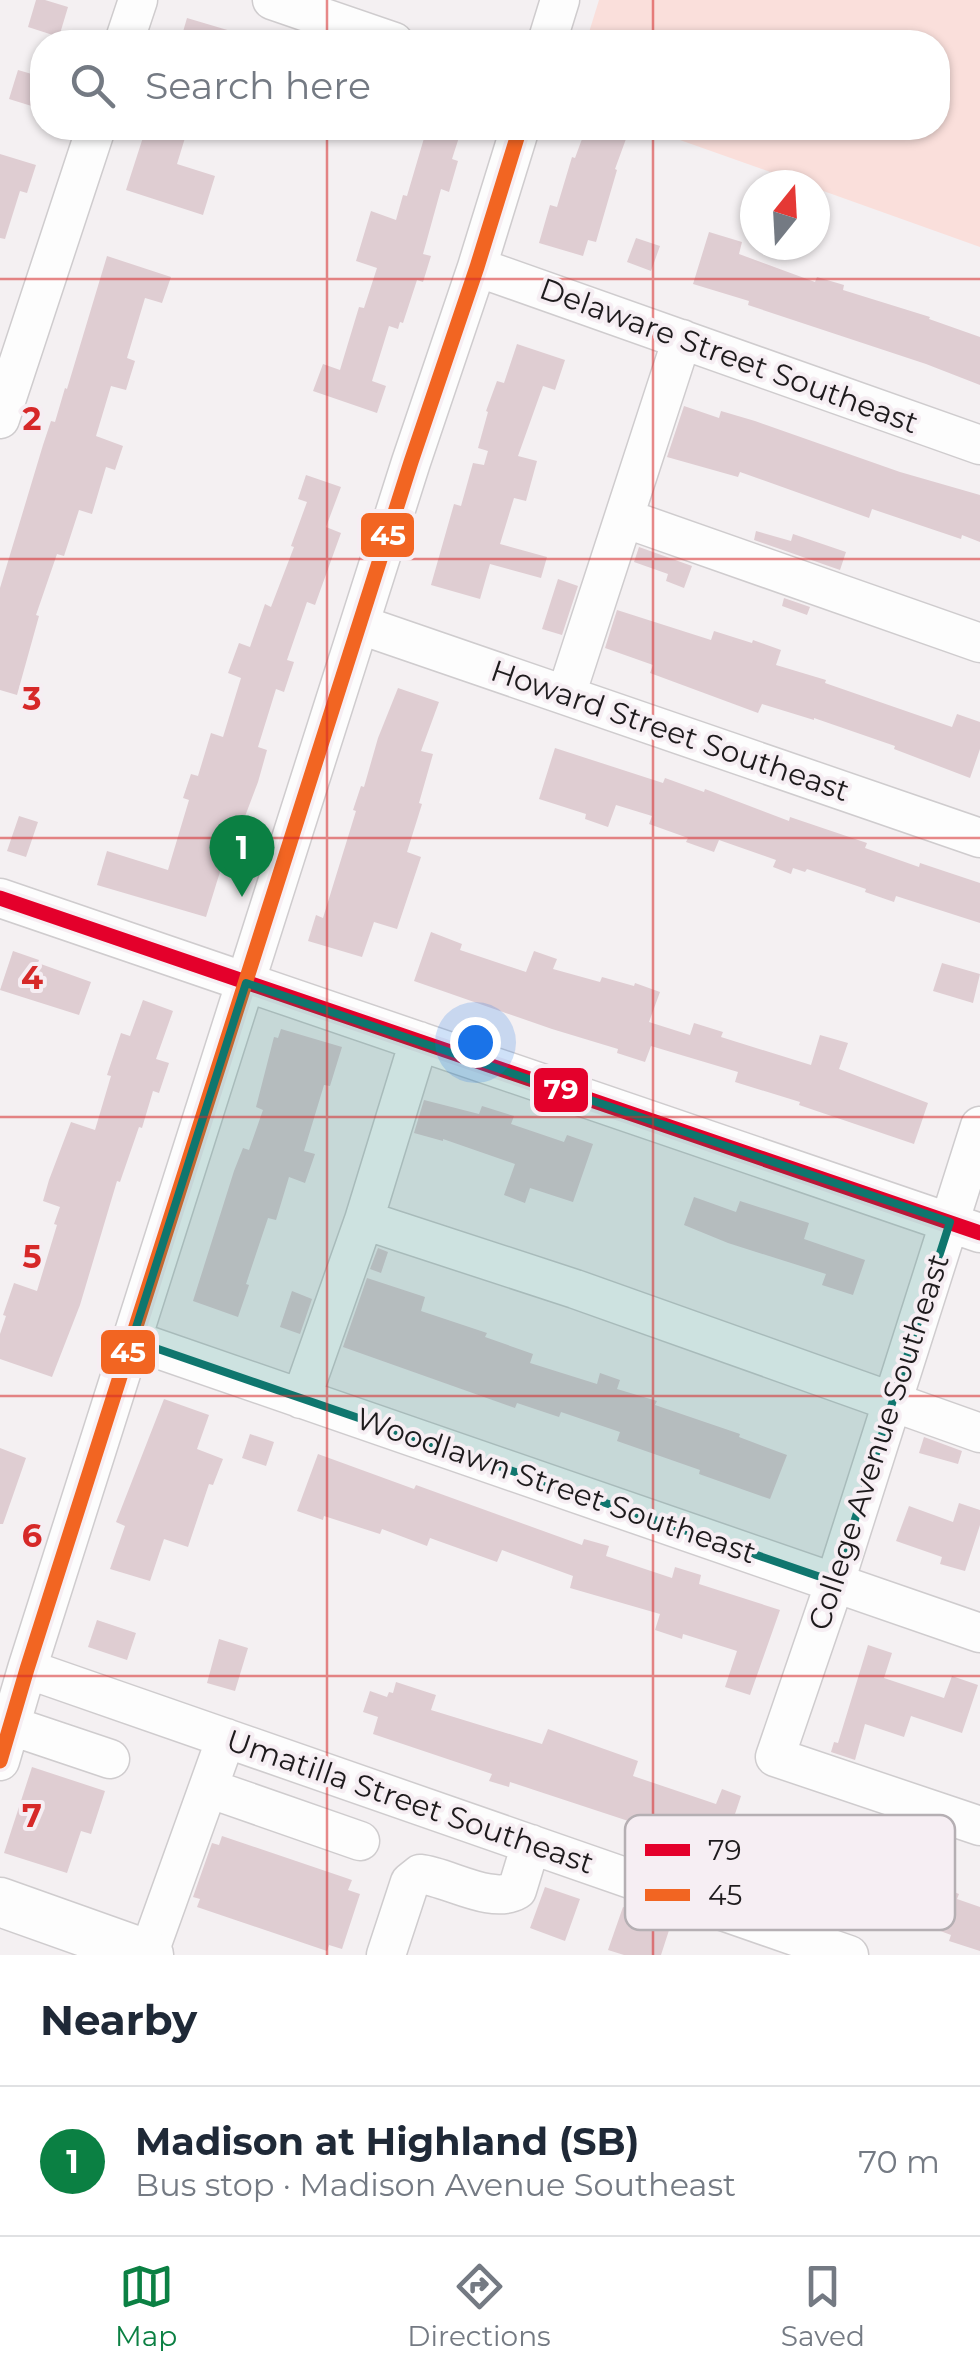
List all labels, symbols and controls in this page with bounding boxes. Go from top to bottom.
search box [30,30,950,140]
icon: search [65,58,120,113]
text: Search here [145,62,371,109]
north arrow [740,170,830,260]
street label: Delaware Street Southeast [535,270,923,441]
text: 2 [23,399,41,438]
line badge: 45 [359,511,416,559]
text: 45 [370,518,406,552]
street label: Howard Street Southeast [486,652,854,809]
text: 3 [22,679,41,718]
pin: 1 [210,814,274,897]
text: 4 [21,958,43,997]
your location [450,1017,501,1068]
line badge: 79 [532,1066,590,1114]
text: 79 [543,1072,579,1106]
text: 5 [22,1237,42,1276]
street label: College Avenue Southeast [800,1249,957,1635]
line badge: 45 [99,1328,157,1376]
text: 45 [110,1335,146,1369]
street label: Woodlawn Street Southeast [351,1400,761,1571]
text: 6 [22,1516,42,1555]
street label: Umatilla Street Southeast [222,1721,599,1882]
text: 7 [22,1796,42,1835]
legend [625,1815,955,1930]
text: 79 [708,1833,742,1867]
text: 45 [708,1878,742,1912]
text: Nearby [40,1994,197,2046]
text: Madison at Highland (SB) [135,2118,639,2165]
text: 1 [66,2142,79,2181]
text: 70 m [858,2142,940,2181]
text: Bus stop · Madison Avenue Southeast [135,2165,736,2204]
tab: Map [115,2259,177,2353]
tab: Directions [407,2259,551,2353]
tab: Saved [781,2259,865,2353]

